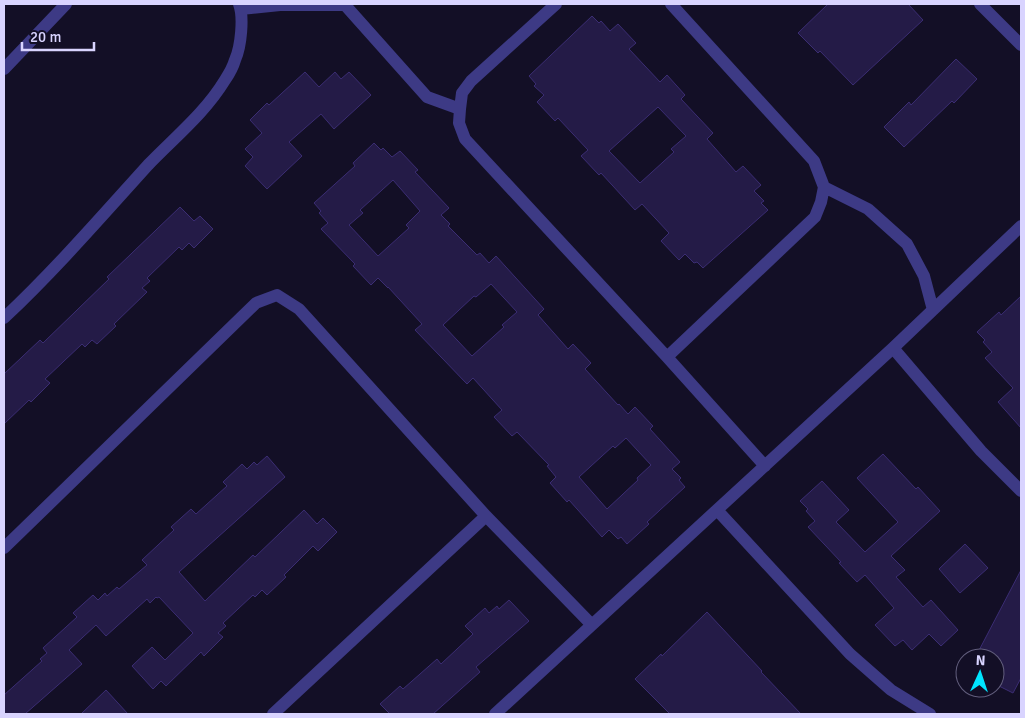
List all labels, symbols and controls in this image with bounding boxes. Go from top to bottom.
scale bar [22,20,95,52]
text: 20 m [30,28,61,46]
north arrow [955,648,1005,698]
text: N [975,652,986,669]

